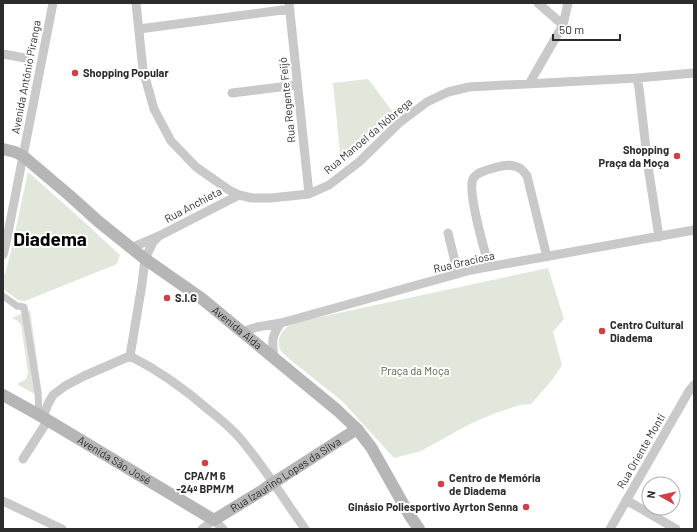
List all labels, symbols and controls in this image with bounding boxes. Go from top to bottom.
scale bar [553,16,620,42]
street label: Avenida Antônio Piranga [8,19,43,135]
text: 50 m [559,22,584,36]
street label: Rua Regente Feijó [276,57,297,143]
place label: Shopping Popular [83,66,169,79]
marker: Shopping Popular [70,68,80,78]
street label: Rua Manoel da Nóbrega [321,95,414,176]
place label: Shopping Praça da Moça [599,143,669,169]
marker: Shopping Praça da Moça [672,151,682,161]
street label: Rua Anchieta [162,184,224,225]
district label: Diadema [13,227,87,250]
street label: Rua Graciosa [432,248,496,275]
place label: S.I.G [175,291,197,304]
marker: S.I.G [162,293,172,303]
street label: Avenida Alda [210,303,265,352]
place label: Centro Cultural Diadema [610,318,684,344]
marker: Centro Cultural Diadema [597,326,607,336]
park label: Praça da Moça [381,364,449,377]
street label: Rua Oriente Monti [614,411,667,491]
street label: Avenida São José [75,433,154,487]
street label: Rua Izaurino Lopes da Silva [228,434,343,514]
marker: CPA/M 6 -24º BPM/M [200,458,210,468]
place label: CPA/M 6 -24º BPM/M [176,469,234,495]
place label: Centro de Memória de Diadema [449,471,541,497]
north arrow [641,476,681,516]
marker: Centro de Memória de Diadema [436,479,446,489]
text: N [644,490,658,499]
place label: Ginásio Poliesportivo Ayrton Senna [348,500,518,513]
marker: Ginásio Poliesportivo Ayrton Senna [521,502,531,512]

